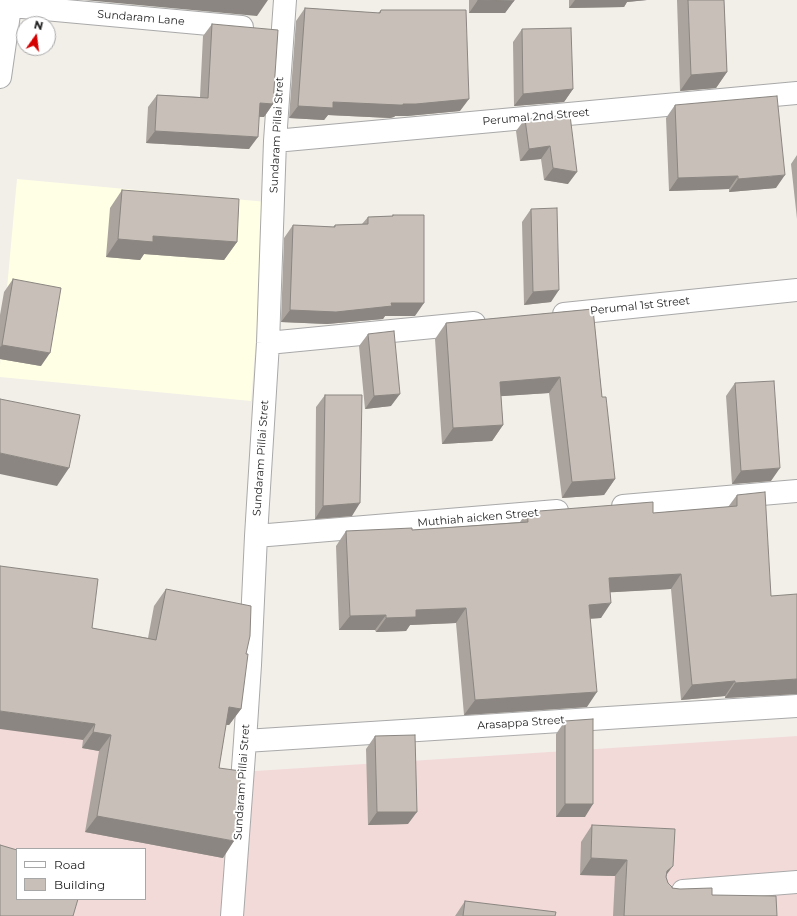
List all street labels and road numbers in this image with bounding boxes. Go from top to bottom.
street label: Sundaram Lane [97,8,185,28]
street label: Sundaram Pillai Stret [267,77,287,193]
street label: Perumal 2nd Street [482,106,590,128]
street label: Perumal 1st Street [590,294,690,318]
street label: Sundaram Pillai Stret [250,400,272,516]
street label: Muthiah aicken Street [417,506,539,530]
street label: Arasappa Street [477,713,565,733]
street label: Sundaram Pillai Stret [231,724,253,840]

